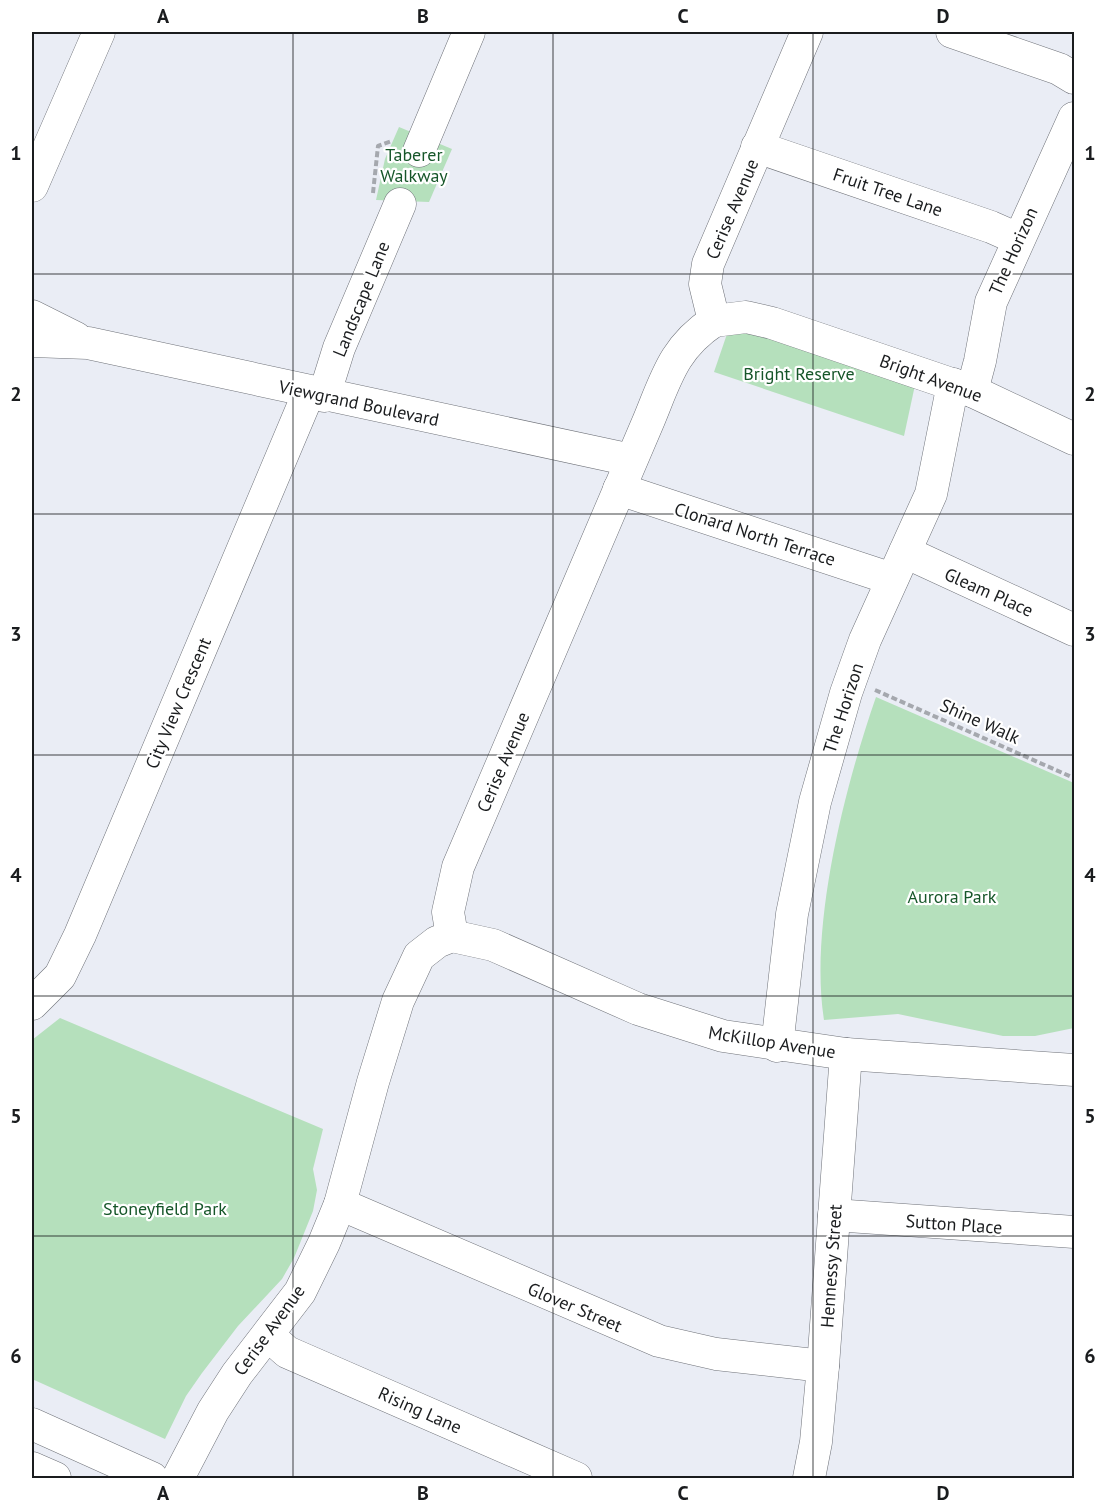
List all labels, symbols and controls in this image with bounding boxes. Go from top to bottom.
text: A [157,3,170,29]
text: B [417,3,429,29]
text: C [677,3,689,29]
text: D [937,3,950,29]
text: 1 [10,140,22,166]
text: 1 [1084,140,1096,166]
park label: Taberer Walkway [380,143,448,187]
street label: Cerise Avenue [701,155,763,263]
street label: Fruit Tree Lane [830,163,946,221]
street label: The Horizon [983,204,1043,298]
street label: Landscape Lane [327,238,395,360]
street label: Bright Avenue [877,349,985,407]
park label: Bright Reserve [743,362,855,385]
street label: Viewgrand Boulevard [276,375,441,431]
text: 2 [10,381,22,407]
text: 2 [1084,381,1096,407]
street label: Clonard North Terrace [672,497,838,571]
street label: Gleam Place [941,562,1037,622]
text: 3 [10,621,22,647]
text: 3 [1084,621,1096,647]
street label: City View Crescent [140,634,216,772]
street label: The Horizon [818,660,868,756]
street label: Shine Walk [937,693,1024,749]
street label: Cerise Avenue [472,708,534,816]
text: 4 [10,862,22,888]
text: 4 [1084,862,1096,888]
park label: Aurora Park [908,885,997,908]
street label: McKillop Avenue [707,1021,837,1063]
text: 5 [10,1103,22,1129]
text: 5 [1084,1103,1096,1129]
park label: Stoneyfield Park [103,1197,227,1220]
street label: Hennessy Street [815,1203,847,1329]
street label: Sutton Place [905,1209,1003,1239]
street label: Glover Street [524,1277,626,1337]
street label: Cerise Avenue [228,1280,310,1380]
text: 6 [10,1343,22,1369]
text: 6 [1084,1343,1096,1369]
street label: Rising Lane [375,1381,465,1439]
text: A [157,1480,170,1506]
text: B [417,1480,429,1506]
text: C [677,1480,689,1506]
text: D [937,1480,950,1506]

